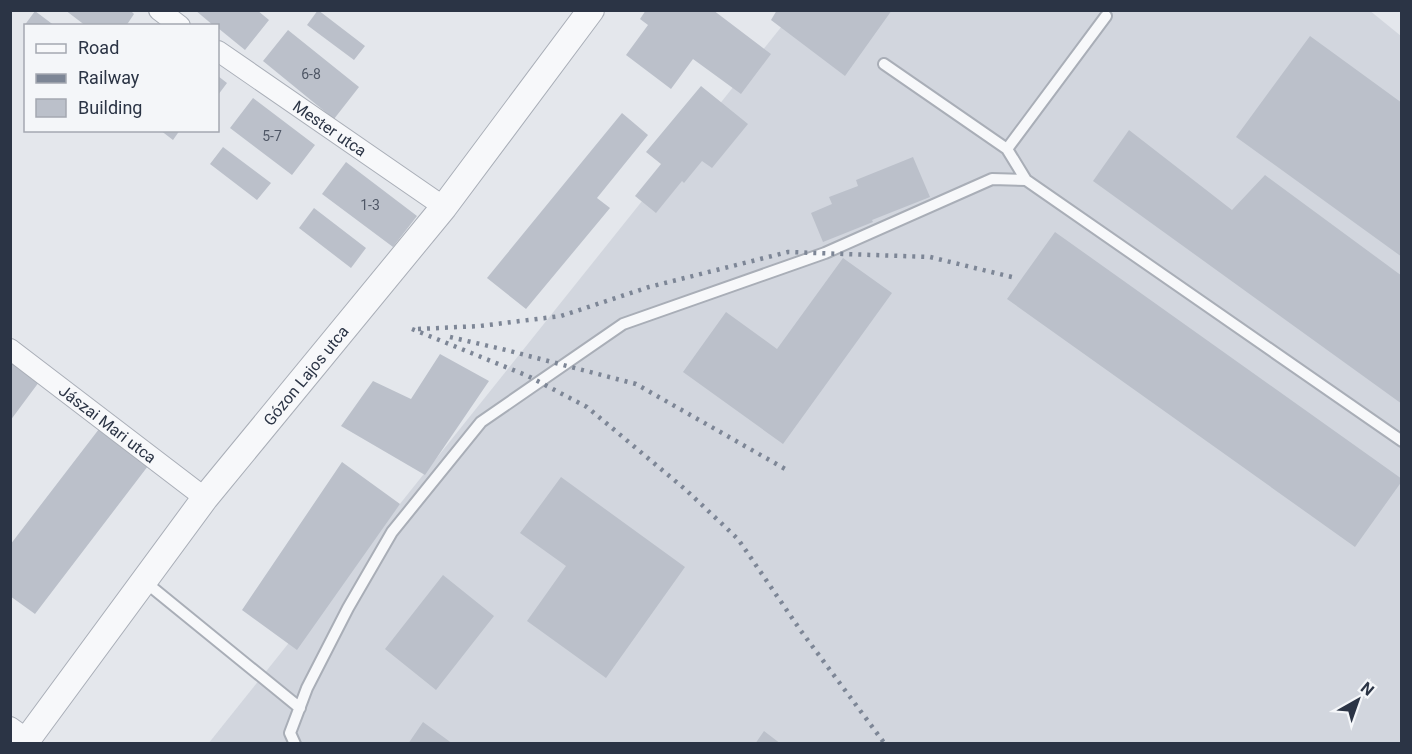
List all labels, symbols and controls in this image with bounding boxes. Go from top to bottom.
legend [24,24,219,132]
text: Road [78,37,119,58]
house number: 6-8 [301,66,321,82]
text: Railway [78,67,140,88]
text: Building [78,97,142,118]
street label: Mester utca [289,97,370,161]
house number: 5-7 [262,128,282,144]
house number: 1-3 [360,197,380,213]
street label: Gózon Lajos utca [260,322,353,429]
street label: Jászai Mari utca [55,381,160,467]
north arrow [1328,670,1388,730]
text: N [1357,678,1378,700]

